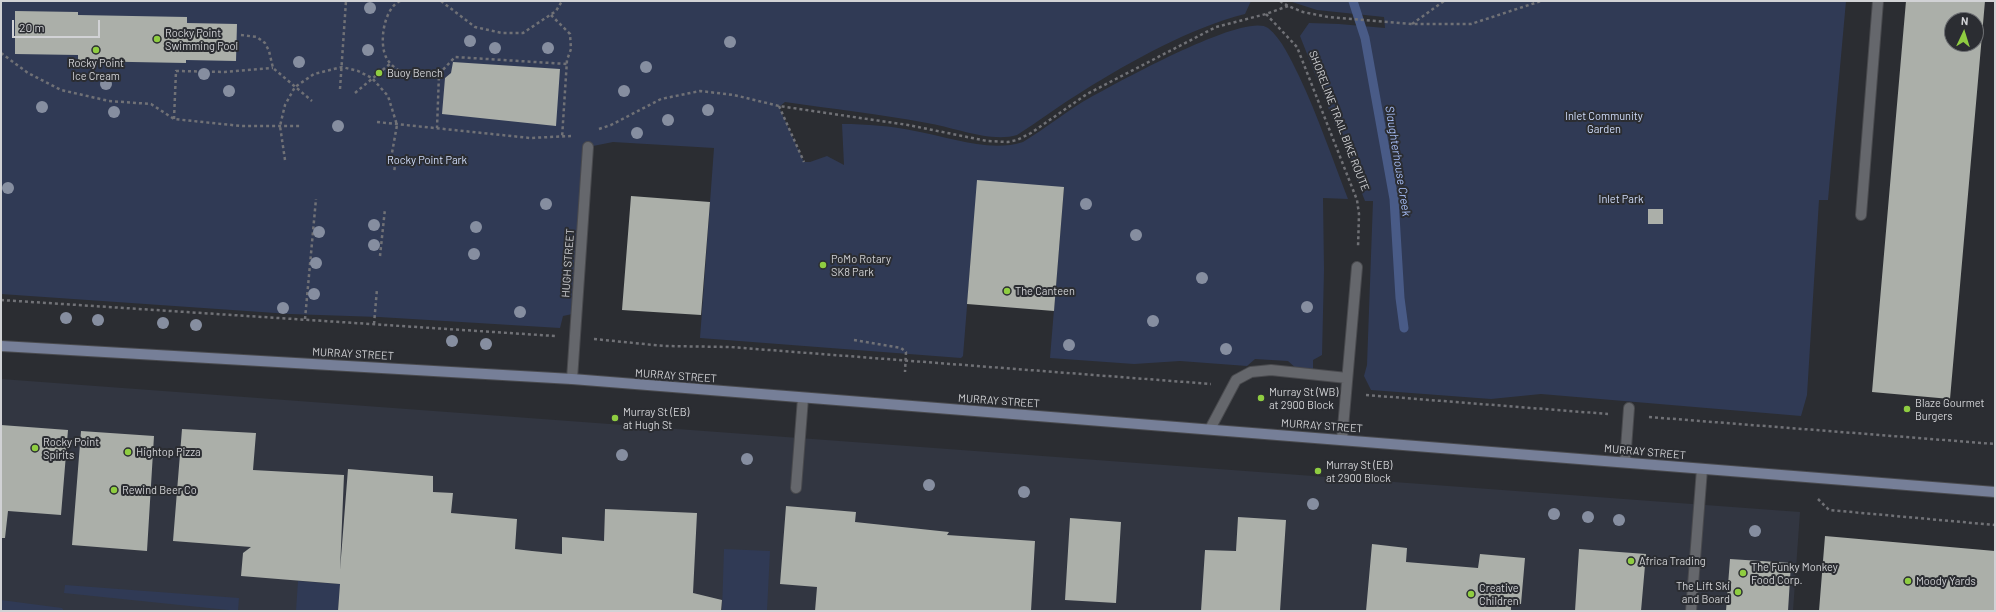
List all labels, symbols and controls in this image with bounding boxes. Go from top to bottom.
scale bar [14,12,102,38]
north arrow [1944,12,1984,52]
text: N [1961,14,1969,27]
text: 20 m [19,20,45,34]
place label: Rocky Point Swimming Pool [165,26,238,52]
marker: Rocky Point Swimming Pool [152,34,162,44]
marker: Rocky Point Ice Cream [91,45,101,55]
street label: SHORELINE TRAIL BIKE ROUTE [1306,49,1372,193]
place label: Rocky Point Ice Cream [68,56,124,82]
place label: Buoy Bench [387,66,443,80]
marker: Buoy Bench [374,68,384,78]
water label: Slaughterhouse Creek [1382,105,1414,217]
park label: Inlet Community Garden [1565,109,1643,135]
park label: Rocky Point Park [387,153,467,167]
park label: Inlet Park [1599,192,1643,206]
street label: HUGH STREET [559,228,577,298]
place label: PoMo Rotary SK8 Park [831,252,891,278]
marker: PoMo Rotary SK8 Park [818,260,828,270]
place label: The Canteen [1015,284,1075,298]
marker: The Canteen [1002,286,1012,296]
street label: MURRAY STREET [312,345,394,363]
street label: MURRAY STREET [635,367,717,385]
place label: Murray St (WB) at 2900 Block [1269,385,1338,411]
street label: MURRAY STREET [958,392,1040,410]
marker: Murray St (WB) at 2900 Block [1256,393,1266,403]
place label: Blaze Gourmet Burgers [1915,396,1984,422]
marker: Blaze Gourmet Burgers [1902,404,1912,414]
place label: Murray St (EB) at Hugh St [623,405,689,431]
marker: Murray St (EB) at Hugh St [610,413,620,423]
street label: MURRAY STREET [1281,417,1363,435]
place label: Rocky Point Spirits [43,435,99,461]
street label: MURRAY STREET [1604,442,1686,462]
marker: Rocky Point Spirits [30,443,40,453]
place label: Hightop Pizza [136,445,201,459]
marker: Hightop Pizza [123,447,133,457]
place label: Murray St (EB) at 2900 Block [1326,458,1392,484]
marker: Murray St (EB) at 2900 Block [1313,466,1323,476]
place label: Rewind Beer Co [122,483,197,497]
marker: Rewind Beer Co [109,485,119,495]
place label: Africa Trading [1639,554,1706,568]
marker: Africa Trading [1626,556,1636,566]
place label: The Funky Monkey Food Corp. [1751,560,1838,586]
marker: The Funky Monkey Food Corp. [1738,568,1748,578]
place label: Moody Yards [1916,574,1976,588]
marker: Moody Yards [1903,576,1913,586]
place label: The Lift Ski and Board [1676,579,1730,605]
place label: Creative Children [1479,581,1519,607]
marker: The Lift Ski and Board [1733,587,1743,597]
marker: Creative Children [1466,589,1476,599]

